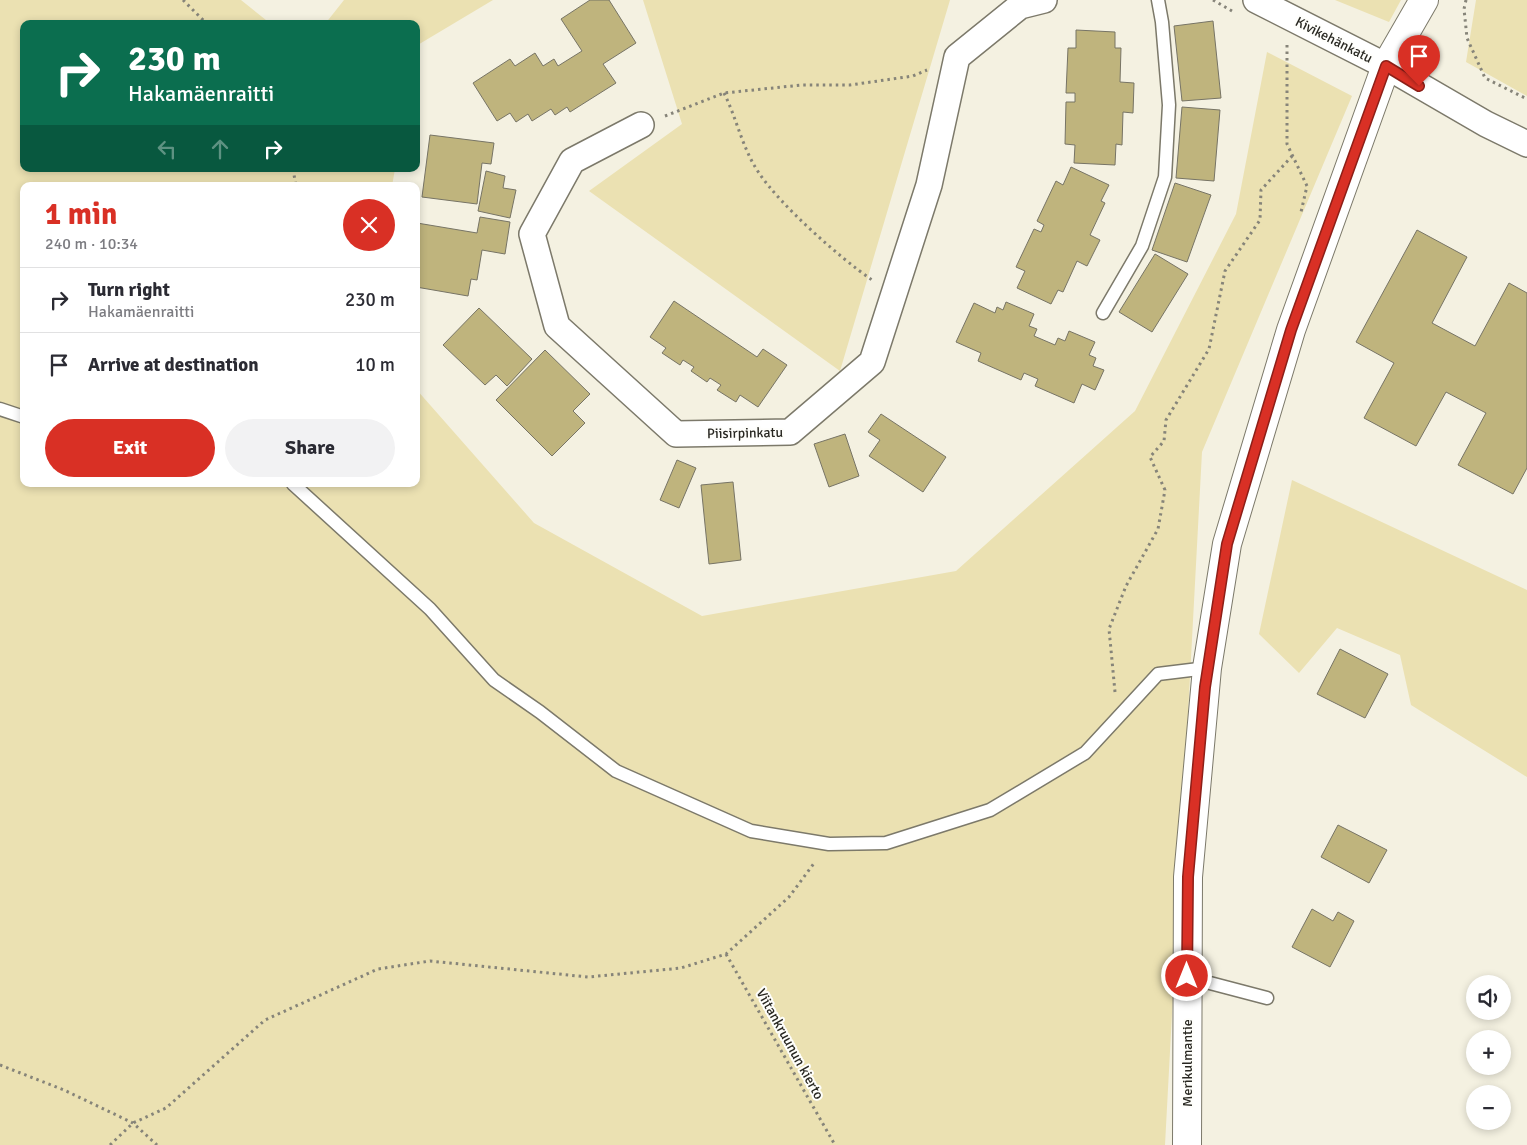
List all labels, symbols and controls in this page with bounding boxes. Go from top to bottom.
street label: Kivikehänkatu [1292,13,1376,67]
pin [1398,35,1440,86]
text: 230 m [128,37,221,80]
icon: right [45,40,110,105]
icon: arrive [1405,42,1433,70]
text: Hakamäenraitti [128,80,274,107]
icon: left [153,135,181,163]
icon: ahead [206,135,234,163]
icon: right [259,135,287,163]
text: 1 min [45,196,117,233]
button: close [343,199,395,251]
text: 240 m · 10:34 [45,234,138,254]
text: Turn right [88,278,170,302]
icon: right [45,286,73,314]
text: 230 m [345,288,395,312]
text: Hakamäenraitti [88,302,194,322]
icon: arrive [45,351,73,379]
text: Arrive at destination [88,353,259,377]
text: 10 m [355,353,395,377]
button: Exit [45,419,215,477]
button: Share [225,419,395,477]
street label: Piisirpinkatu [707,424,783,442]
position arrow [1160,949,1212,1001]
map controls [1466,975,1511,1130]
button: sound [1466,975,1511,1020]
street label: Viitankruunun kierto [753,986,827,1102]
street label: Merikulmantie [1179,1019,1196,1107]
button: + [1466,1030,1511,1075]
button: − [1466,1085,1511,1130]

